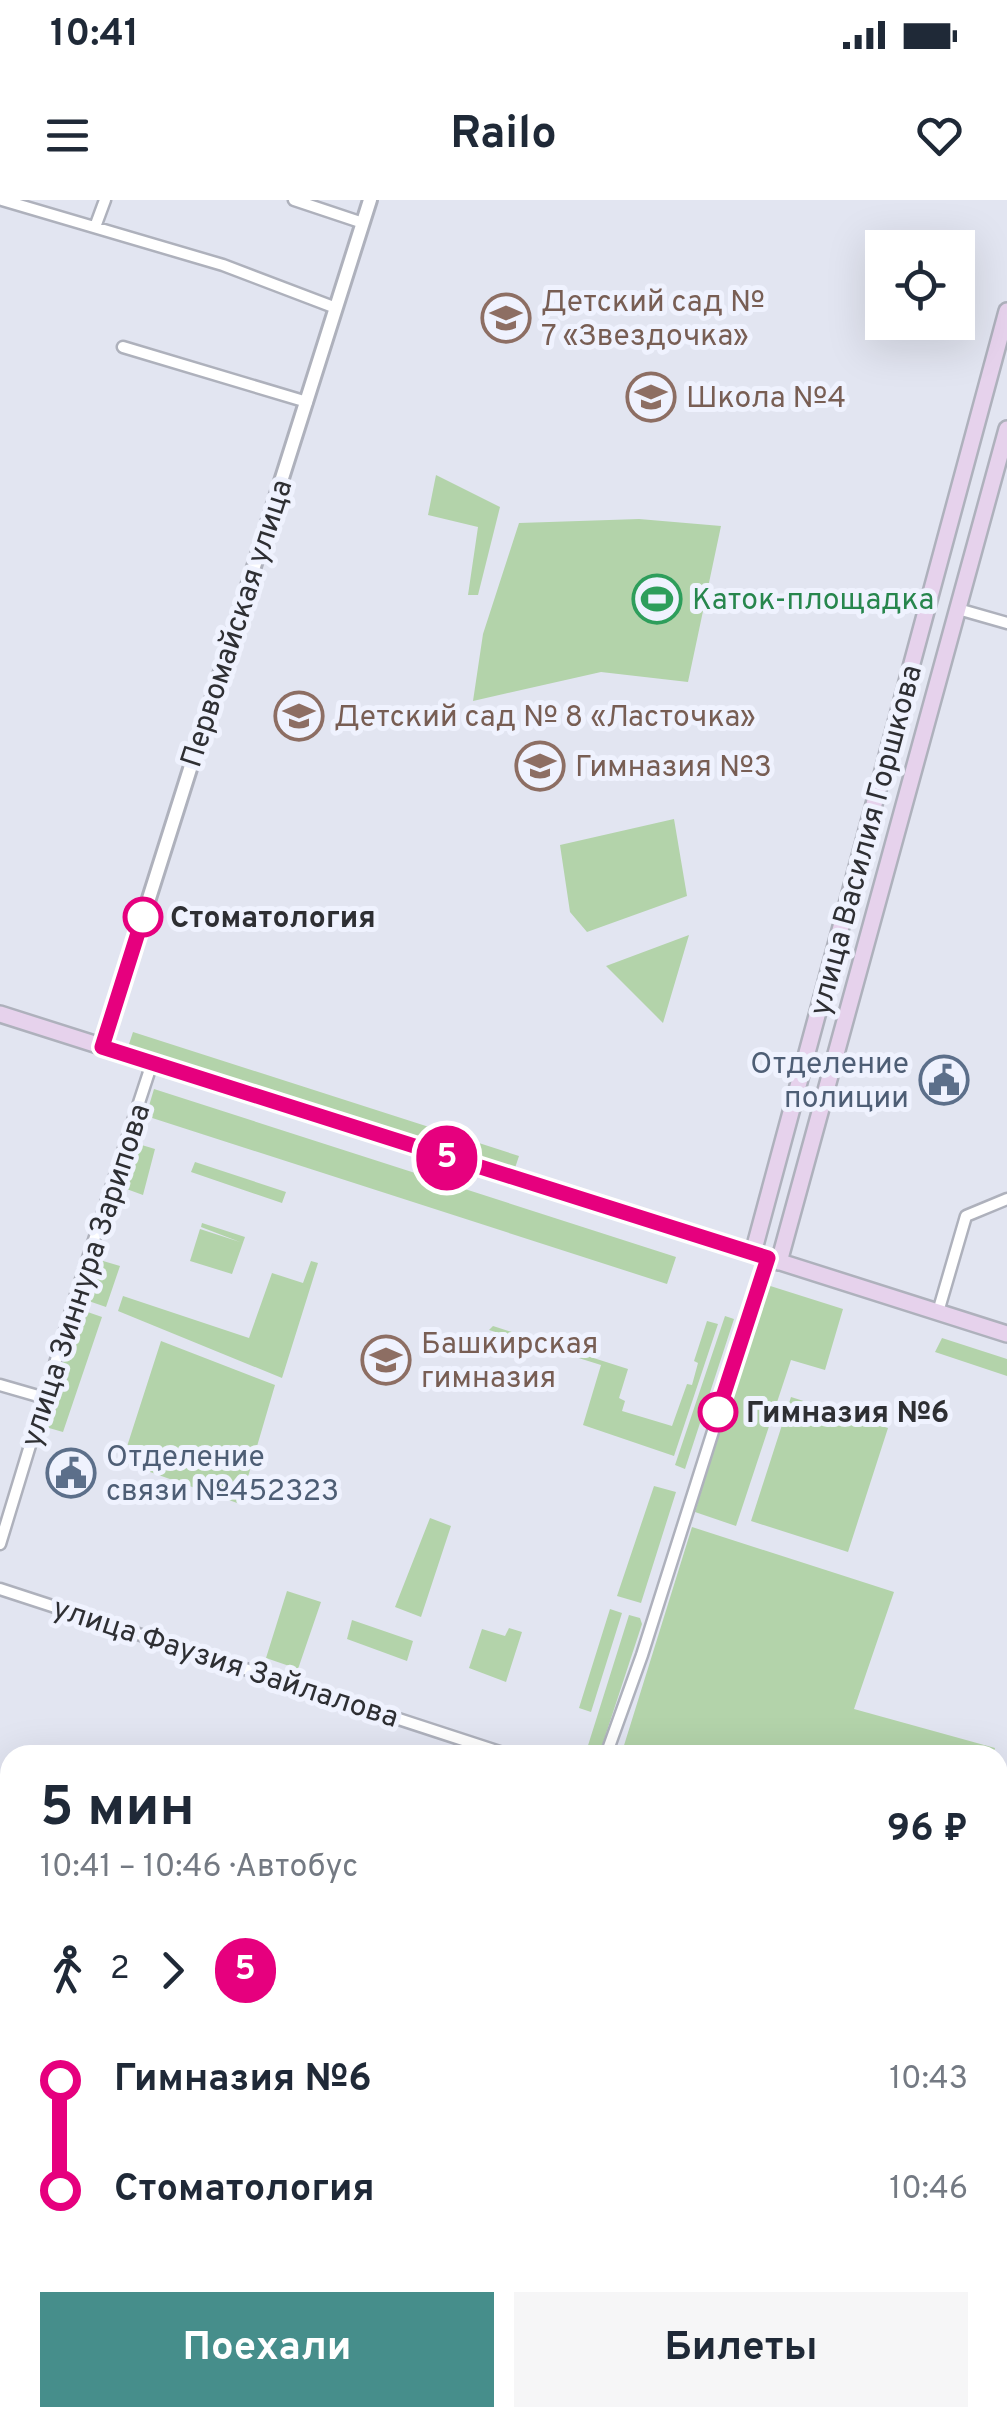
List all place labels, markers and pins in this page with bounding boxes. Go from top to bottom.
place label: Детский сад № 7 «Звездочка» [541,285,765,356]
school or university icon: Детский сад № 7 «Звездочка» [480,292,532,344]
school or university icon: Школа №4 [625,371,677,423]
place label: Школа №4 [686,381,846,418]
sports icon: Каток-площадка [631,573,683,625]
place label: Каток-площадка [692,583,934,620]
school or university icon: Детский сад № 8 «Ласточка» [273,690,325,742]
place label: Детский сад № 8 «Ласточка» [334,700,756,737]
school or university icon: Гимназия №3 [514,740,566,792]
place label: Гимназия №3 [575,750,772,787]
marker: Стоматология [124,898,162,936]
place label: Стоматология [170,901,376,938]
place label: Отделение полиции [750,1047,909,1118]
public building icon: Отделение полиции [918,1054,970,1106]
place label: Башкирская гимназия [421,1327,598,1398]
school or university icon: Башкирская гимназия [360,1334,412,1386]
marker: Гимназия №6 [699,1393,737,1431]
place label: Гимназия №6 [746,1396,949,1433]
place label: Отделение связи №452323 [106,1440,339,1511]
public building icon: Отделение связи №452323 [45,1447,97,1499]

